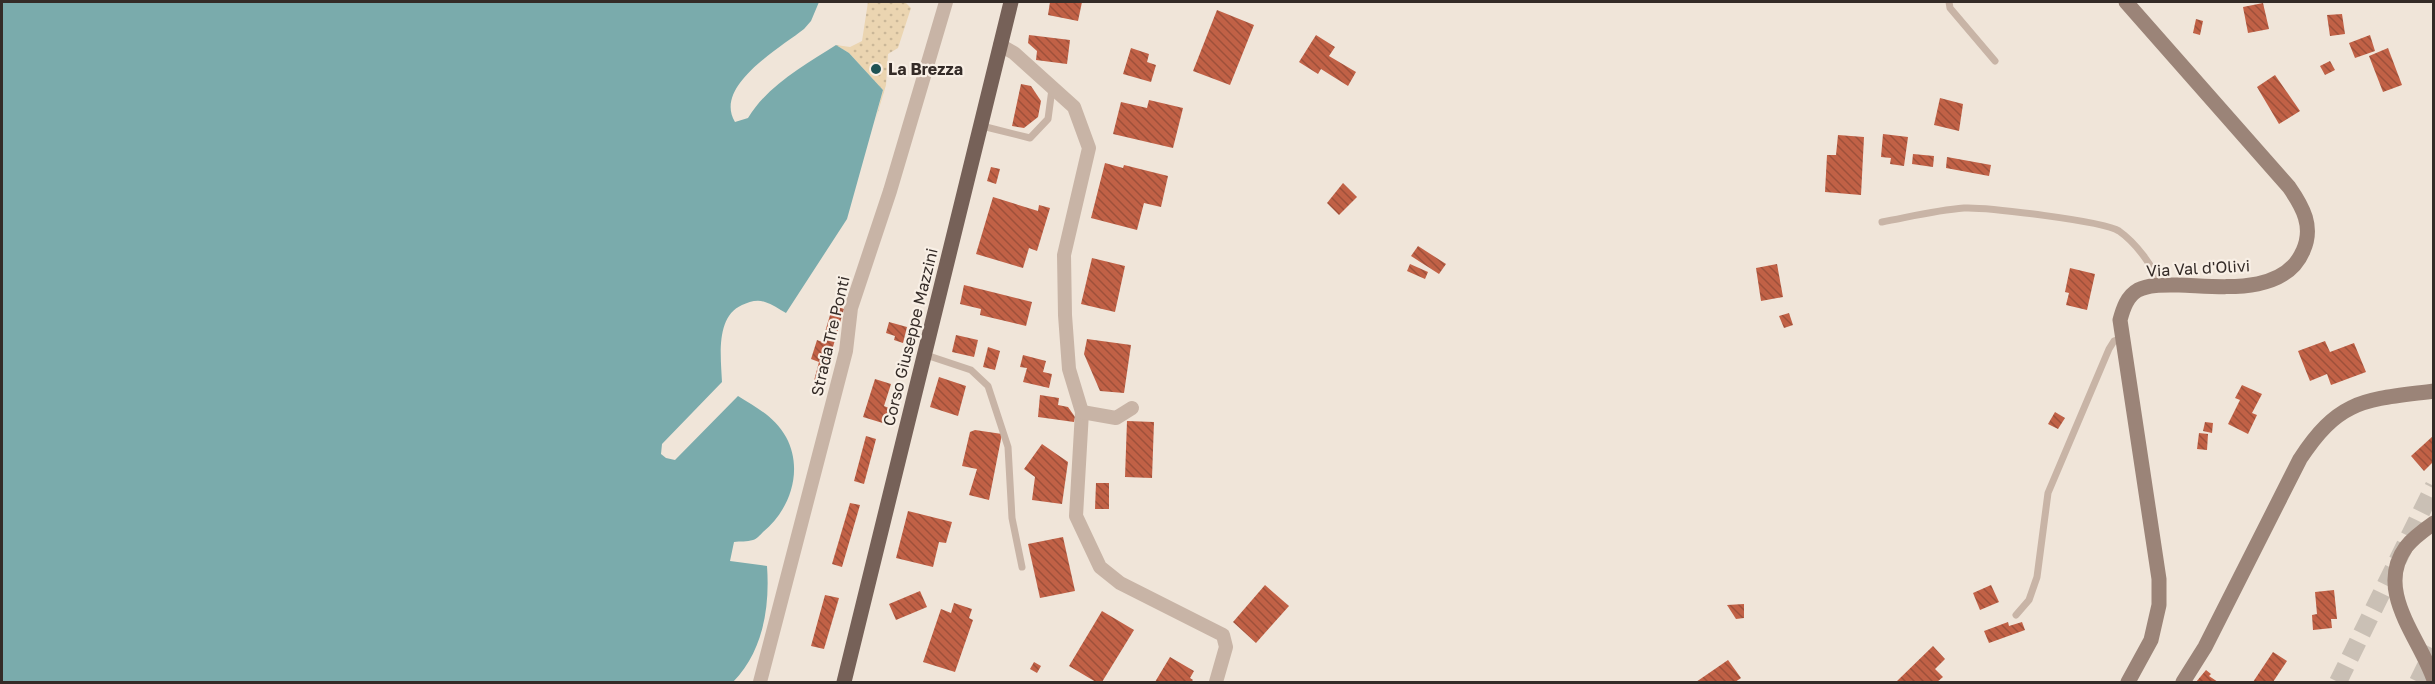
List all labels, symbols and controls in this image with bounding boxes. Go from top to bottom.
place label: La Brezza [888,59,963,79]
marker: La Brezza [869,62,883,76]
street label: Corso Giuseppe Mazzini [878,246,942,428]
street label: Via Val d'Olivi [2146,255,2250,281]
street label: Strada Tre Ponti [806,274,854,398]

